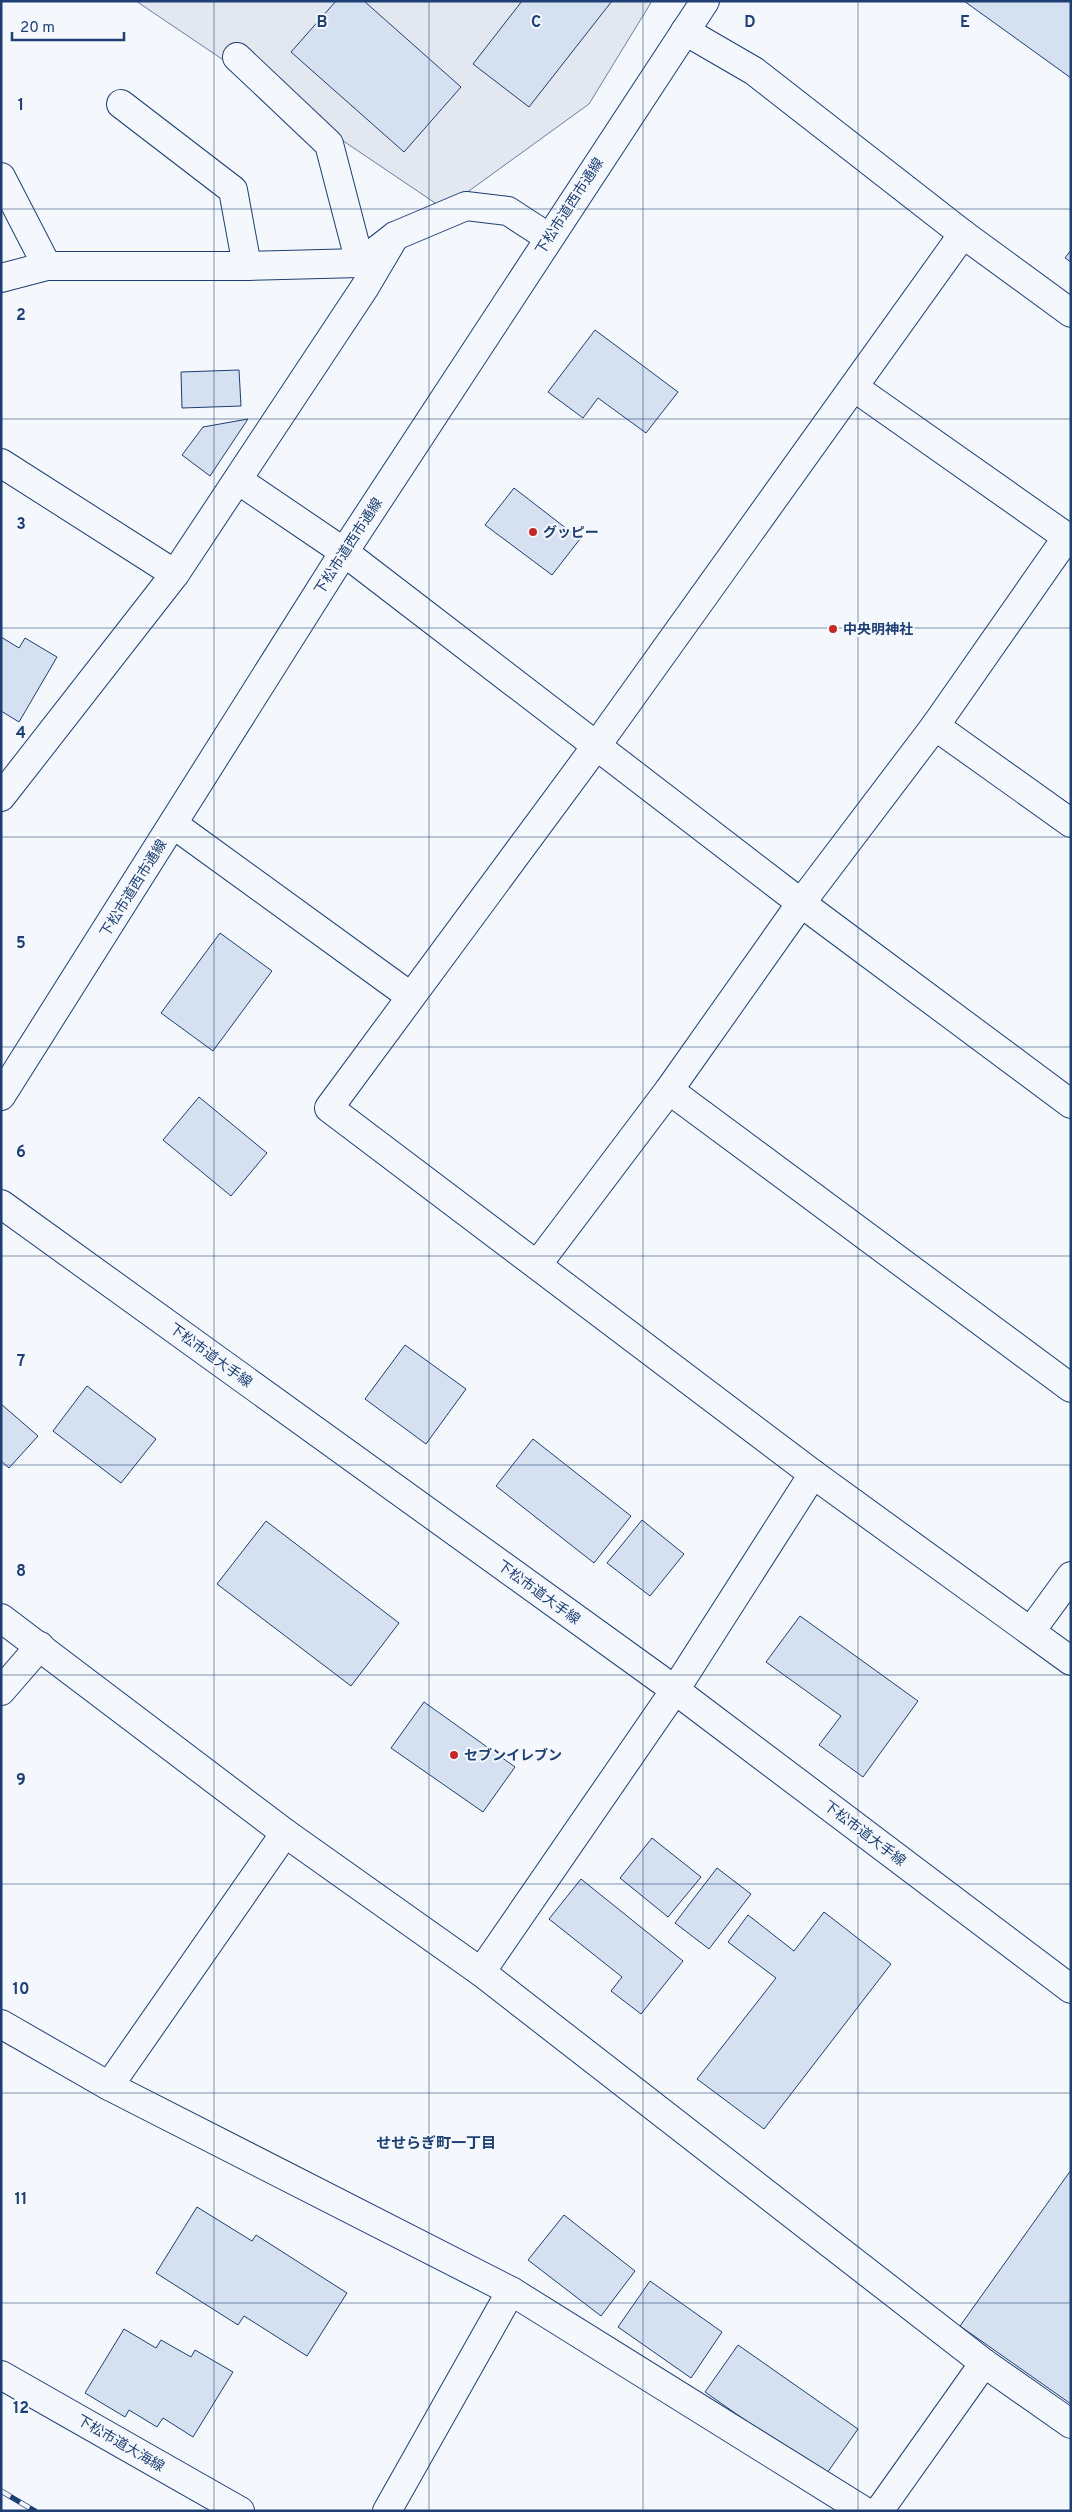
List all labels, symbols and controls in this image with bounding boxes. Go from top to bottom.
scale bar [12,10,125,42]
text: B [316,13,328,33]
text: C [531,13,541,33]
text: D [744,13,756,33]
text: E [960,13,970,33]
text: 20 m [20,19,55,38]
text: 1 [18,96,24,116]
street label: 下松市道西市通線 [533,155,608,258]
text: 2 [16,306,26,326]
street label: 下松市道西市通線 [312,495,387,598]
text: 3 [16,515,26,535]
place label: グッピー [543,524,599,542]
marker: グッピー [527,526,539,538]
place label: 中央明神社 [843,621,913,639]
marker: 中央明神社 [827,623,839,635]
text: 4 [16,724,26,744]
street label: 下松市道西市通線 [97,837,171,941]
text: 5 [16,934,26,954]
text: 6 [16,1143,26,1163]
street label: 下松市道大手線 [165,1321,255,1392]
text: 7 [17,1352,25,1372]
street label: 下松市道大手線 [493,1558,583,1629]
text: 8 [16,1562,26,1582]
place label: セブンイレブン [464,1747,562,1765]
marker: セブンイレブン [448,1749,460,1761]
text: 9 [16,1771,26,1791]
street label: 下松市道大手線 [820,1798,908,1870]
text: 10 [13,1980,29,2000]
district label: せせらぎ町一丁目 [376,2135,496,2154]
text: 11 [15,2190,27,2210]
text: 12 [13,2399,29,2419]
street label: 下松市道大海線 [74,2412,167,2476]

